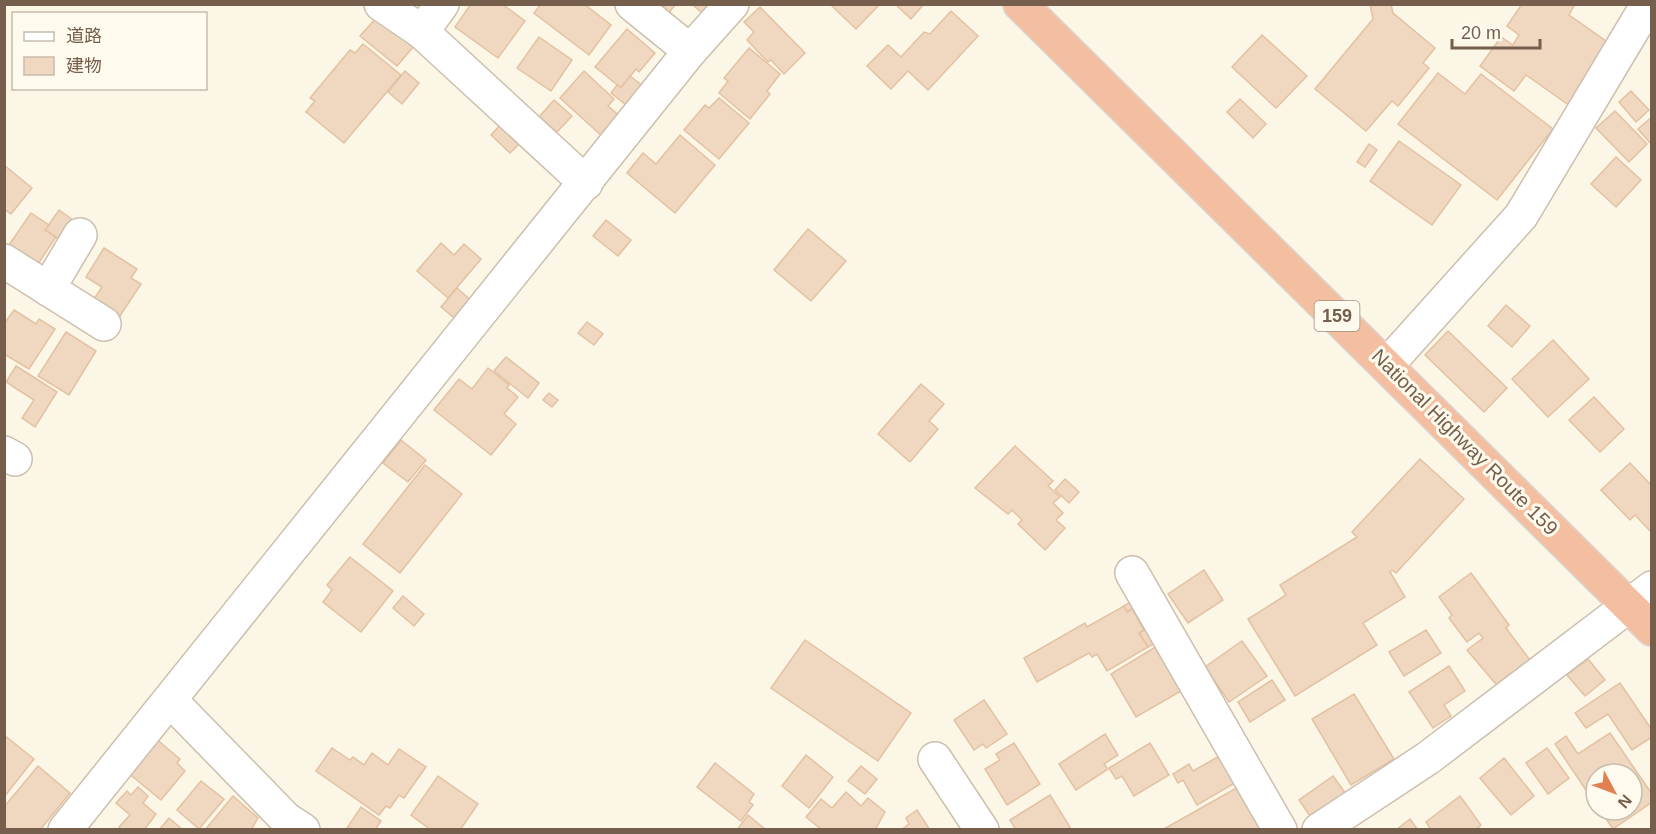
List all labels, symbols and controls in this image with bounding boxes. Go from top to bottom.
legend [12,12,207,90]
scale bar [1452,12,1540,50]
text: 20 m [1461,23,1501,43]
text: 道路 [66,26,102,46]
text: 建物 [66,56,102,76]
road number: 159 [1314,301,1360,331]
street label: National Highway Route 159 [1368,345,1562,539]
north arrow [1584,762,1644,822]
text: N [1615,792,1635,811]

